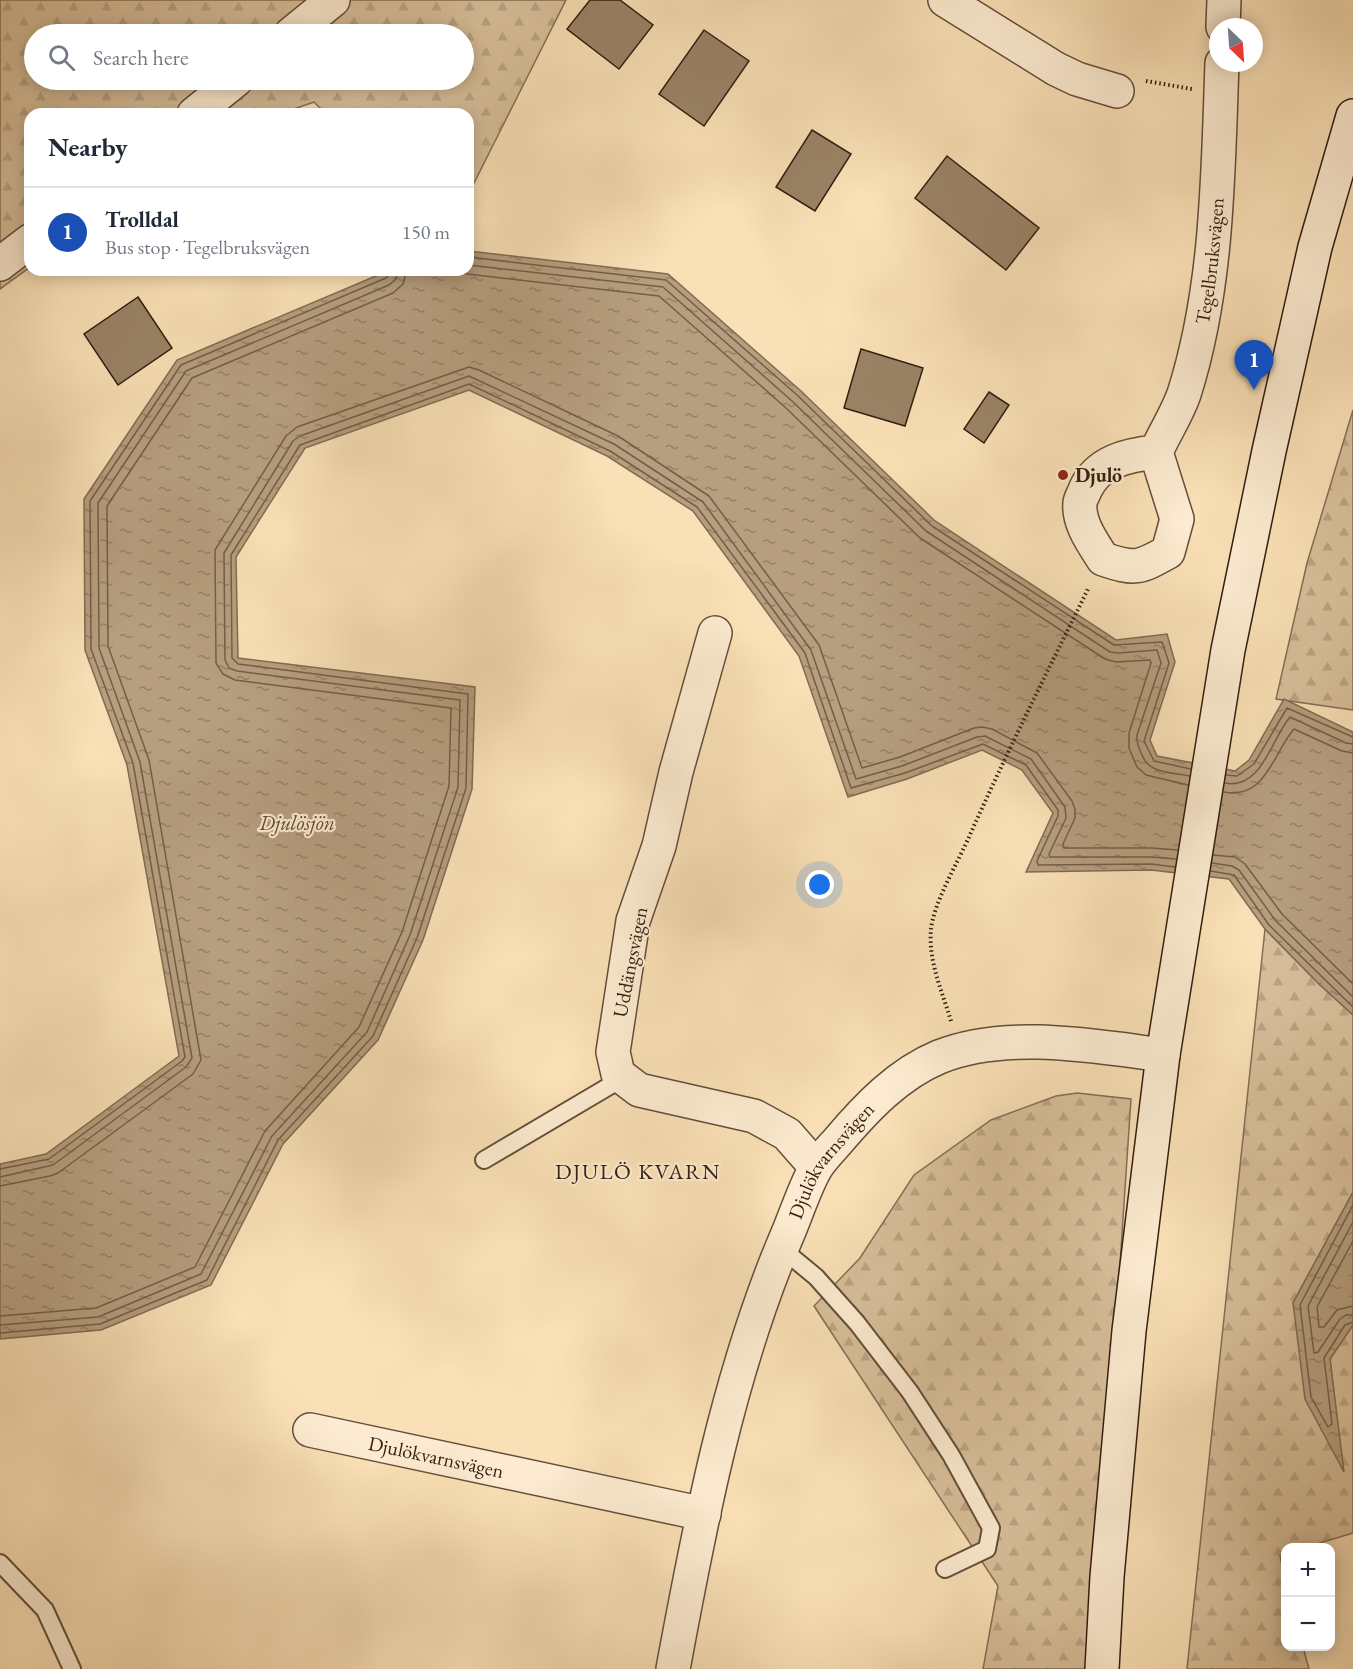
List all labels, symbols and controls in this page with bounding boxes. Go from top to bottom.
north arrow [1209,18,1263,72]
search box [24,24,474,90]
icon: search [45,41,78,74]
text: Search here [93,43,188,72]
text: Nearby [48,130,128,164]
street label: Tegelbruksvägen [1189,196,1230,326]
text: Trolldal [105,205,179,234]
text: 1 [62,219,73,245]
text: 150 m [402,219,450,245]
text: Bus stop · Tegelbruksvägen [105,234,310,260]
pin: 1 [1234,340,1274,390]
place label: Djulö [1075,462,1122,488]
marker: Djulö [1056,468,1070,482]
water label: Djulösjön [258,809,335,836]
your location [805,870,834,899]
street label: Uddängsvägen [607,904,654,1020]
street label: Djulökvarnsvägen [782,1096,880,1223]
district label: DJULÖ KVARN [555,1157,721,1186]
street label: Djulökvarnsvägen [366,1430,507,1484]
map controls [1281,1543,1335,1651]
button: + [1281,1543,1335,1597]
button: − [1281,1597,1335,1651]

